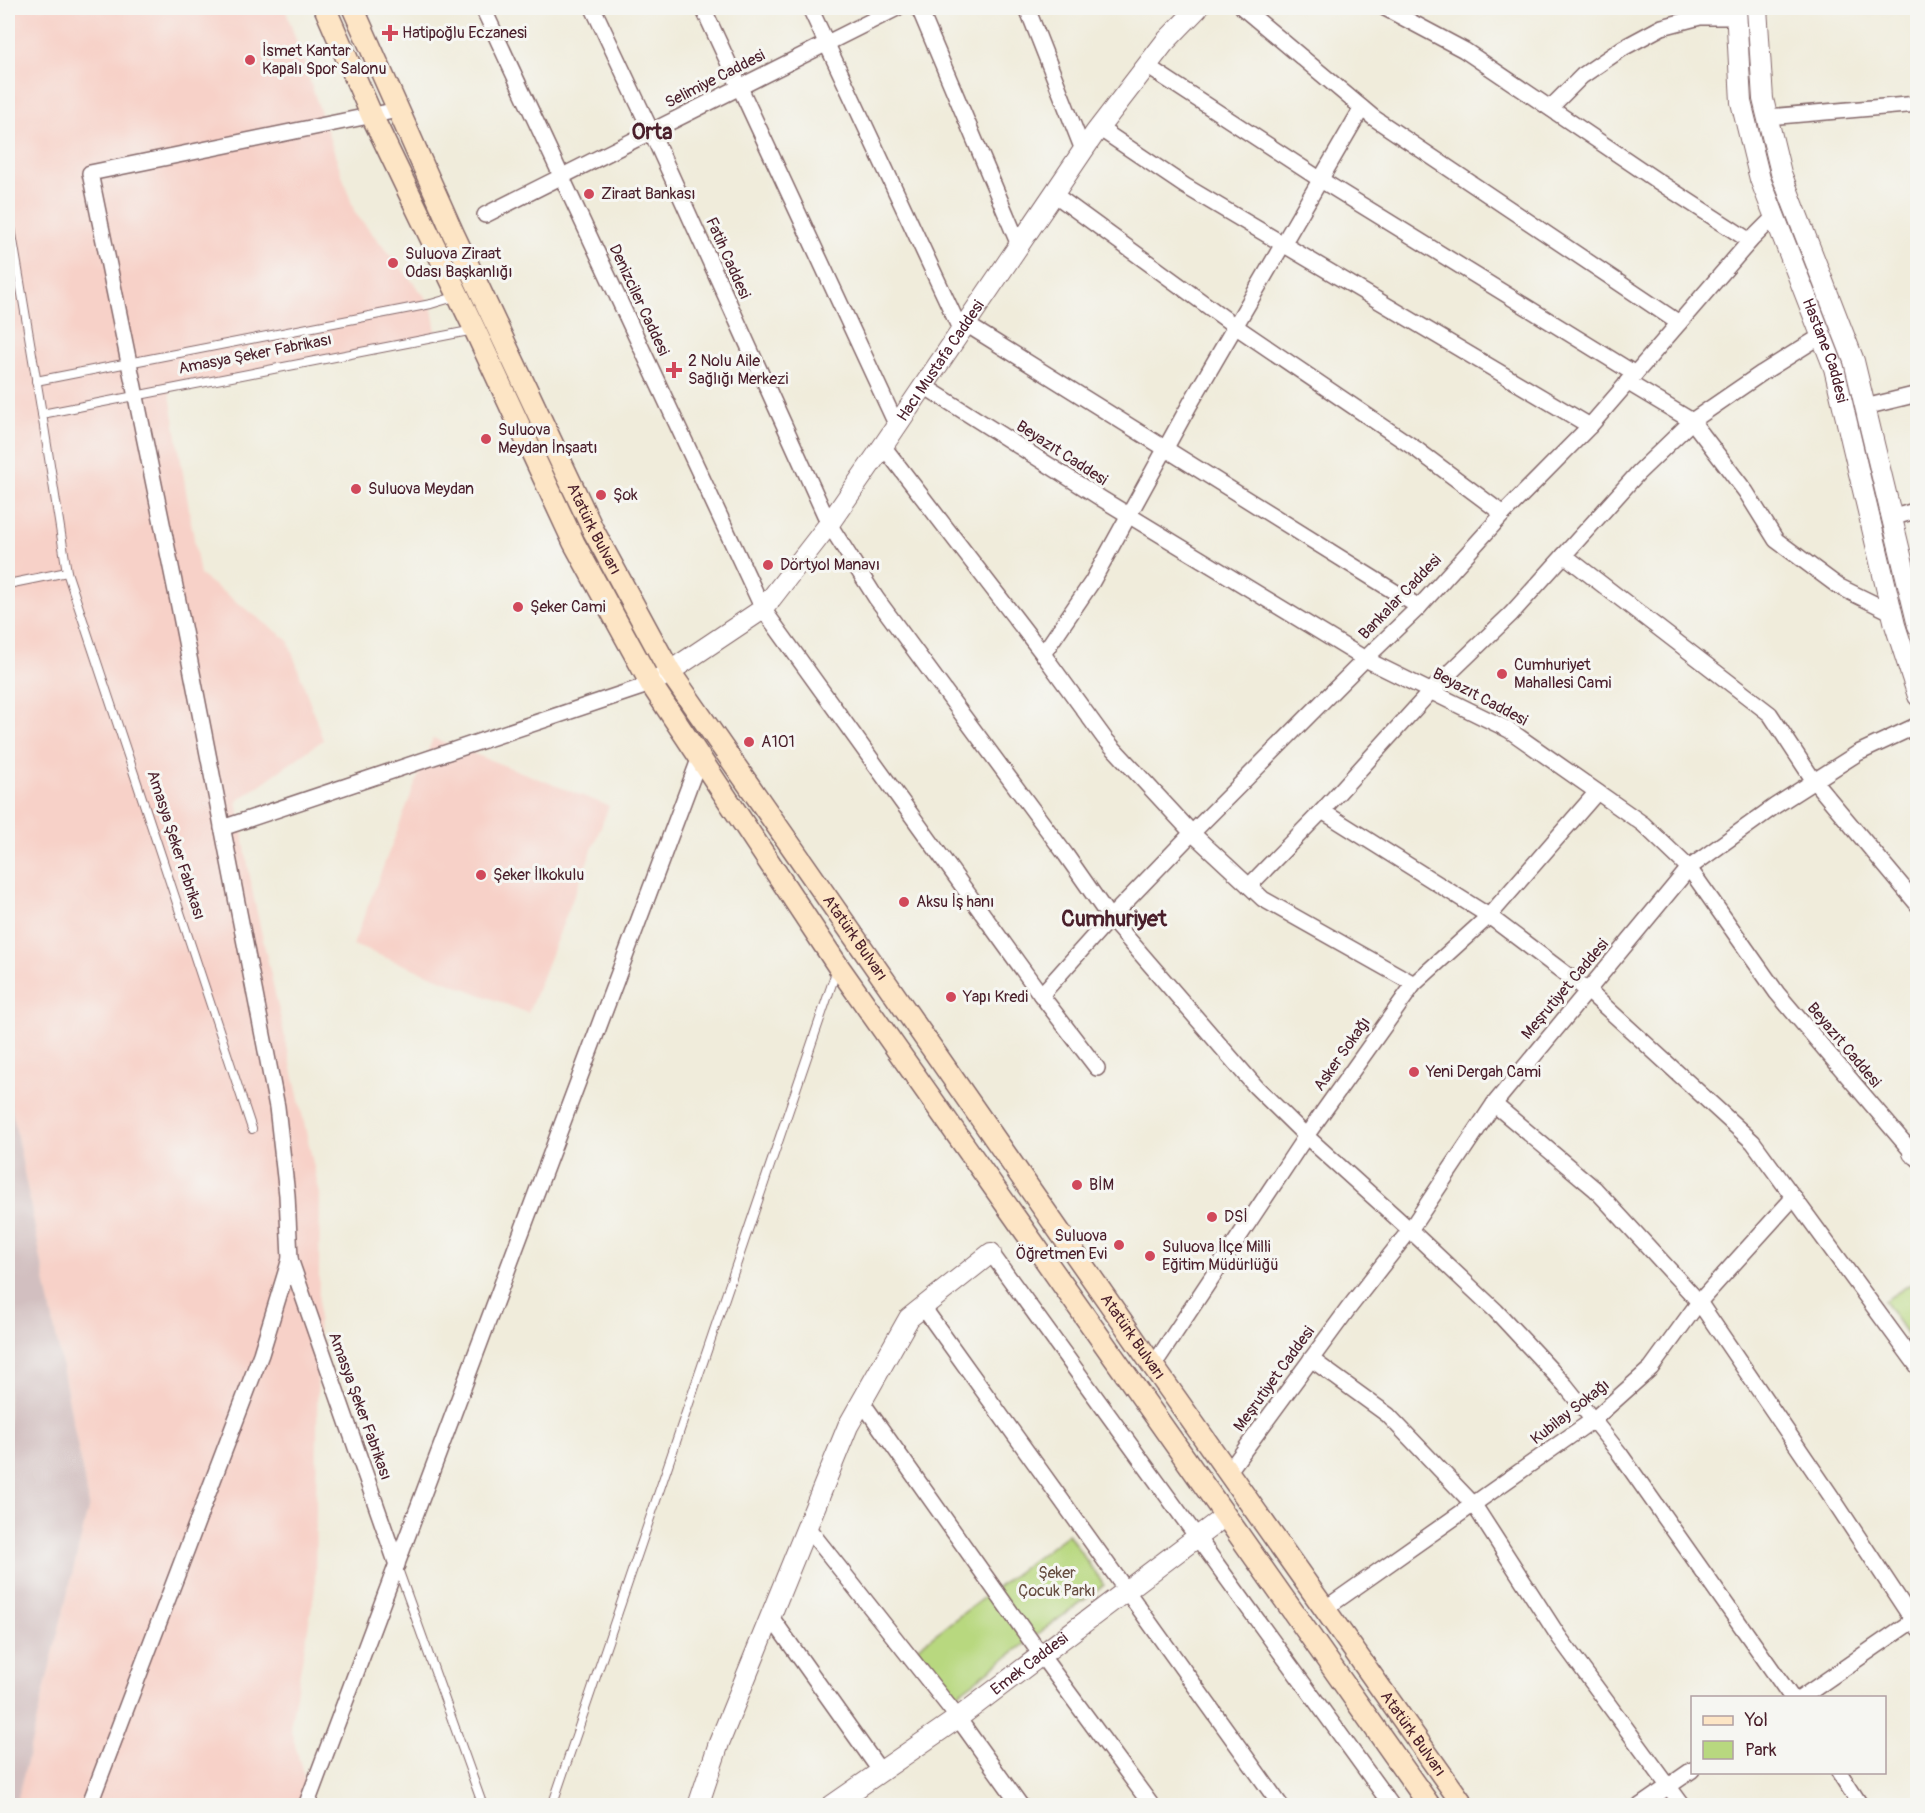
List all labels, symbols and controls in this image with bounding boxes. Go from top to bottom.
place label: Hatipoğlu Eczanesi [402,23,527,43]
marker: Hatipoğlu Eczanesi [383,26,397,40]
place label: İsmet Kantar Kapalı Spor Salonu [262,41,386,79]
street label: Selimiye Caddesi [662,45,769,113]
marker: İsmet Kantar Kapalı Spor Salonu [243,53,257,67]
district label: Orta [632,118,672,146]
place label: Ziraat Bankası [601,184,695,204]
marker: Ziraat Bankası [582,187,596,201]
street label: Fatih Caddesi [701,214,755,302]
street label: Denizciler Caddesi [604,241,674,359]
place label: Suluova Ziraat Odası Başkanlığı [405,244,513,282]
marker: Suluova Ziraat Odası Başkanlığı [386,256,400,270]
street label: Hastane Caddesi [1798,295,1852,405]
street label: Hacı Mustafa Caddesi [892,296,989,425]
street label: Amasya Şeker Fabrikası [177,329,333,379]
place label: 2 Nolu Aile Sağlığı Merkezi [688,351,788,389]
marker: 2 Nolu Aile Sağlığı Merkezi [665,361,683,379]
street label: Beyazıt Caddesi [1013,416,1112,490]
place label: Suluova Meydan İnşaatı [498,420,597,458]
marker: Suluova Meydan İnşaatı [479,432,493,446]
place label: Suluova Meydan [368,479,474,499]
street label: Atatürk Bulvarı [562,480,625,578]
marker: Suluova Meydan [349,482,363,496]
place label: Şok [613,485,638,505]
marker: Şok [594,488,608,502]
street label: Bankalar Caddesi [1354,550,1446,644]
place label: Dörtyol Manavı [780,555,880,575]
marker: Dörtyol Manavı [761,558,775,572]
place label: Şeker Cami [530,597,606,617]
marker: Şeker Cami [511,600,525,614]
place label: Cumhuriyet Mahallesi Cami [1514,655,1611,693]
street label: Beyazıt Caddesi [1429,664,1531,731]
marker: Cumhuriyet Mahallesi Cami [1495,667,1509,681]
place label: A101 [761,732,795,752]
marker: A101 [742,735,756,749]
street label: Amasya Şeker Fabrikası [142,768,210,922]
place label: Şeker İlkokulu [493,865,584,885]
marker: Şeker İlkokulu [474,868,488,882]
street label: Atatürk Bulvarı [818,891,892,985]
place label: Aksu İş hanı [916,892,994,912]
marker: Aksu İş hanı [897,895,911,909]
district label: Cumhuriyet [1061,905,1168,933]
street label: Meşrutiyet Caddesi [1517,935,1613,1043]
place label: Yapı Kredi [962,987,1028,1007]
marker: Yapı Kredi [944,990,958,1004]
street label: Beyazıt Caddesi [1803,998,1885,1092]
street label: Asker Sokağı [1309,1013,1375,1095]
place label: Yeni Dergah Cami [1425,1062,1541,1082]
marker: Yeni Dergah Cami [1407,1065,1421,1079]
place label: BİM [1089,1175,1114,1195]
marker: BİM [1070,1178,1084,1192]
place label: DSİ [1224,1207,1248,1227]
marker: DSİ [1205,1210,1219,1224]
place label: Suluova Öğretmen Evi [1015,1226,1107,1264]
place label: Suluova İlçe Milli Eğitim Müdürlüğü [1162,1237,1279,1275]
marker: Suluova Öğretmen Evi [1112,1238,1126,1252]
marker: Suluova İlçe Milli Eğitim Müdürlüğü [1143,1249,1157,1263]
street label: Atatürk Bulvarı [1096,1290,1169,1384]
street label: Meşrutiyet Caddesi [1229,1322,1319,1436]
street label: Amasya Şeker Fabrikası [324,1329,396,1483]
street label: Kubilay Sokağı [1527,1375,1613,1449]
park label: Şeker Çocuk Parkı [1018,1563,1096,1601]
street label: Emek Caddesi [987,1628,1072,1700]
street label: Atatürk Bulvarı [1376,1687,1450,1780]
legend [1691,1696,1886,1774]
text: Yol [1744,1709,1768,1732]
text: Park [1745,1739,1777,1762]

